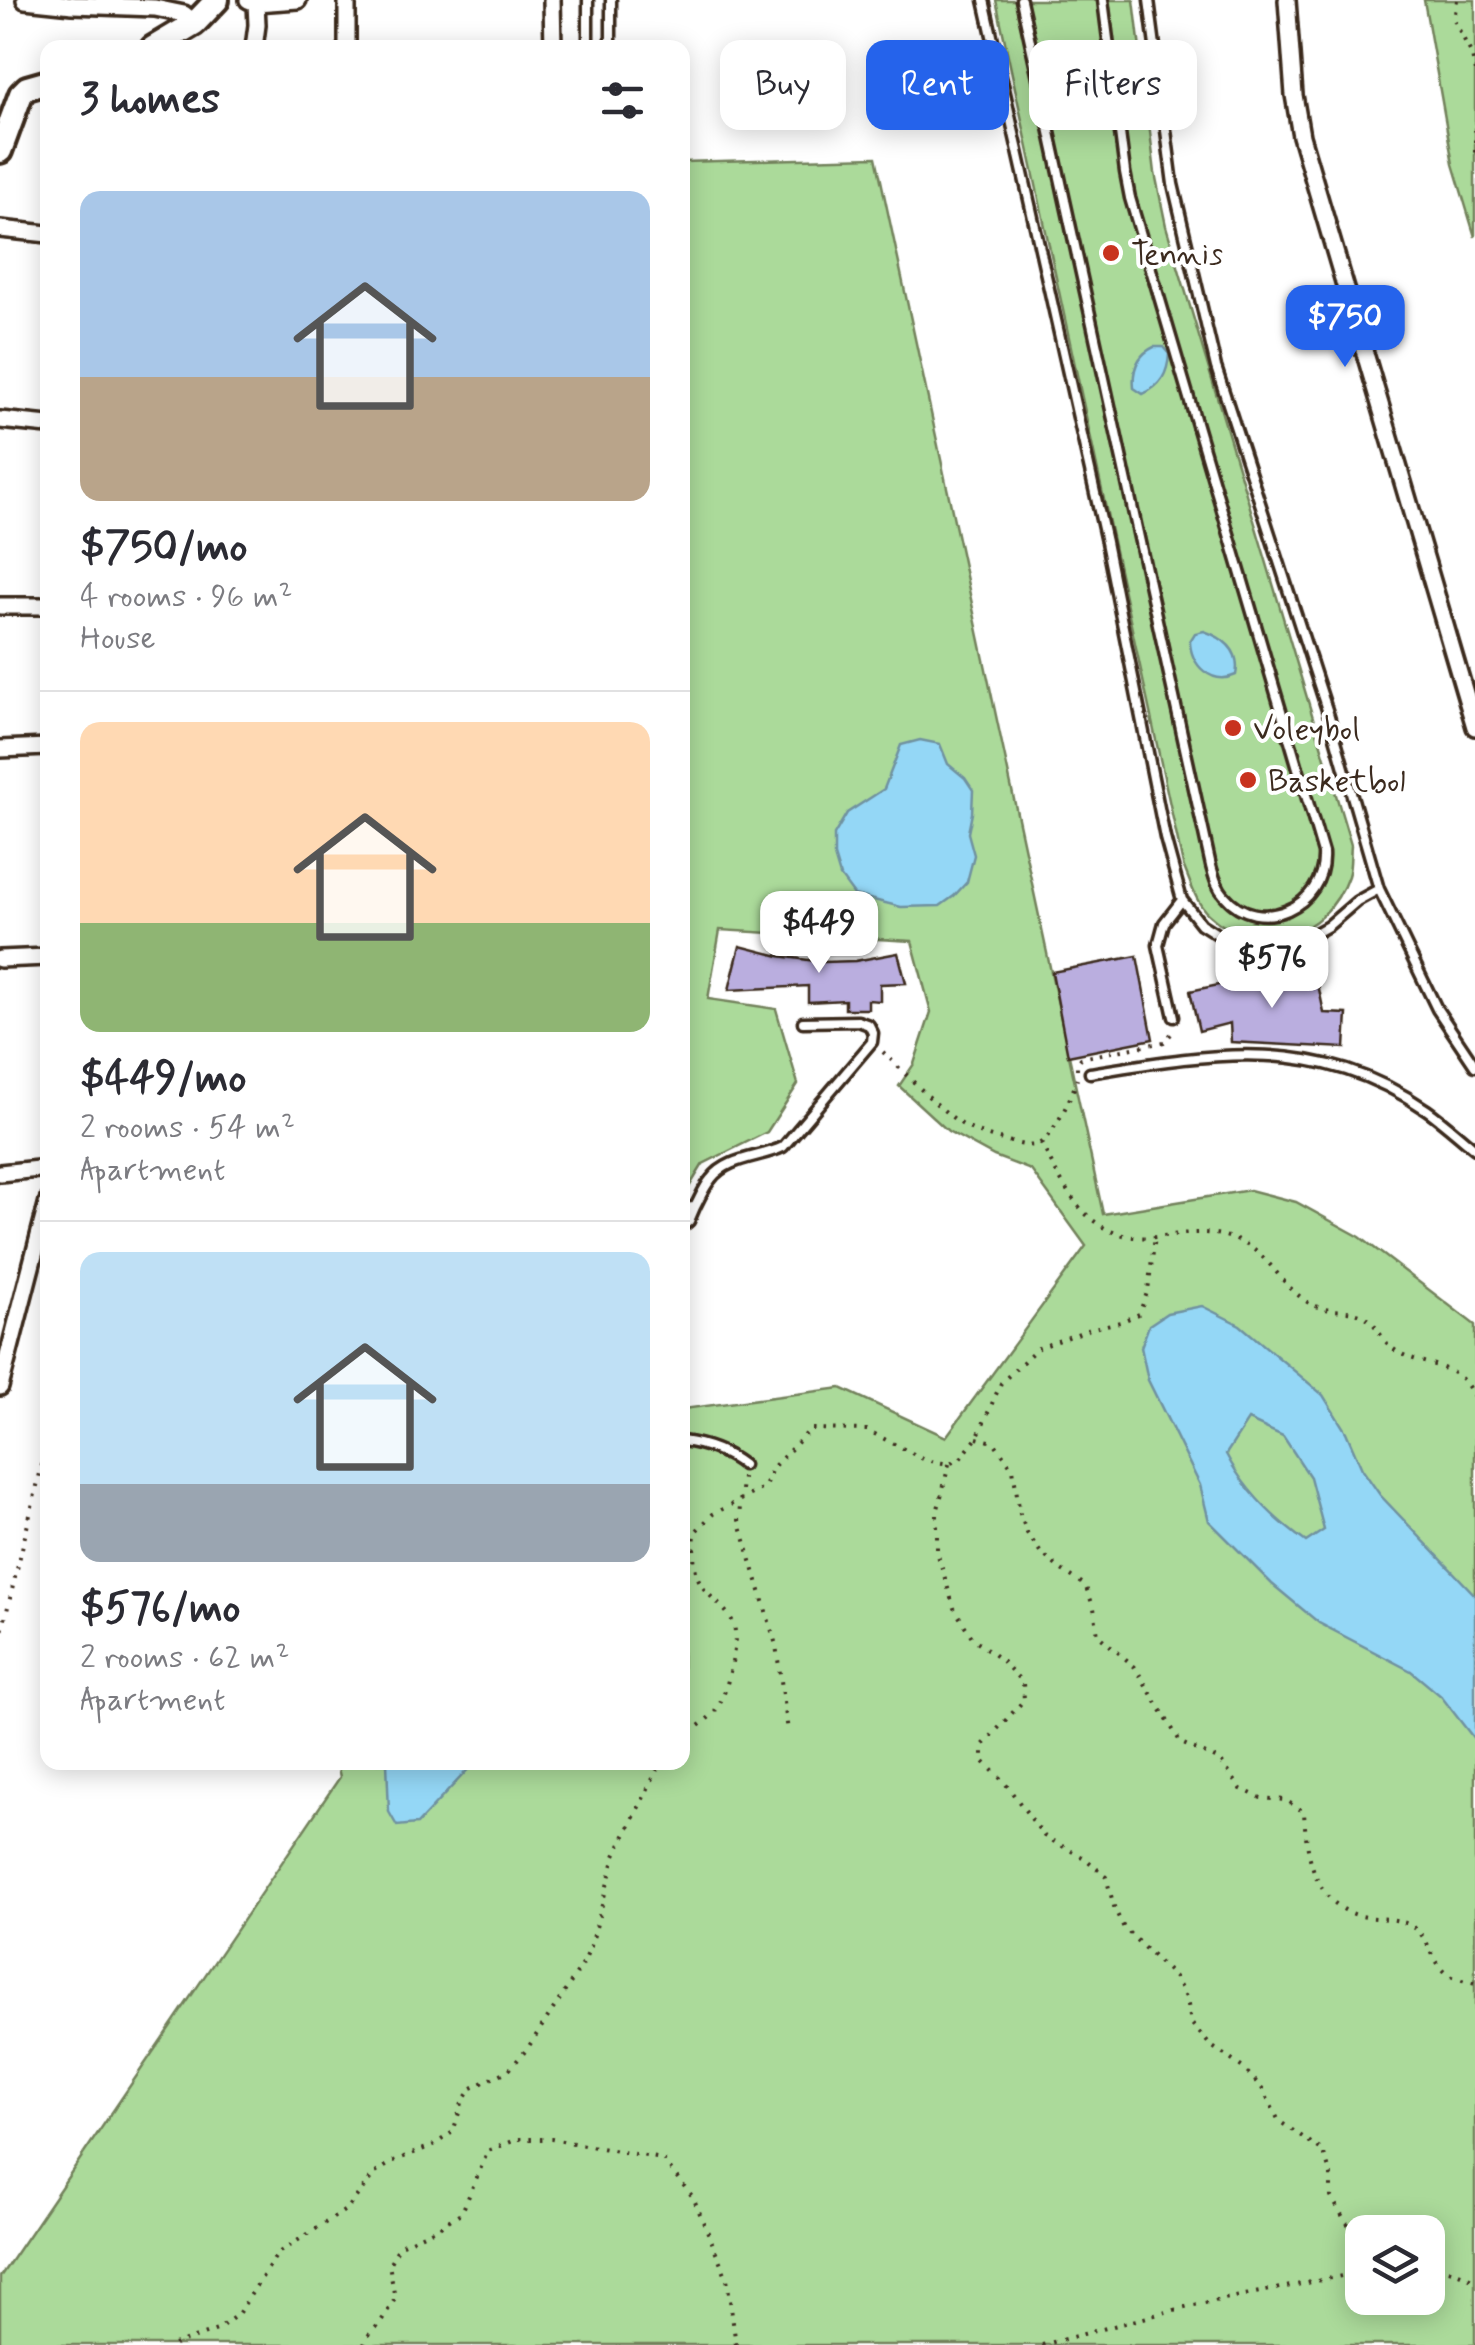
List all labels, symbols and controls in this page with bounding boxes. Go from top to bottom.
chip: Buy [720,40,846,130]
chip: Rent [866,40,1009,130]
chip: Filters [1029,40,1197,130]
text: 3 homes [80,73,220,128]
icon: filters [595,73,650,128]
place label: Tennis [1131,234,1223,276]
marker: Tennis [1100,242,1122,264]
icon: home [275,256,455,436]
pin: $750 [1286,285,1404,370]
text: $750 [1308,296,1382,338]
text: $750/mo [80,521,248,576]
text: 4 rooms · 96 m² [80,576,293,618]
text: House [80,618,156,660]
place label: Voleybol [1253,709,1360,751]
marker: Voleybol [1222,717,1244,739]
place label: Basketbol [1268,761,1406,803]
marker: Basketbol [1237,769,1259,791]
icon: home [275,787,455,967]
pin: $449 [760,891,878,976]
text: $449 [782,902,856,944]
pin: $576 [1213,926,1331,1011]
text: $576 [1237,937,1307,979]
text: $449/mo [80,1052,246,1107]
text: 2 rooms · 54 m² [80,1107,295,1149]
text: Apartment [80,1149,225,1191]
icon: home [275,1317,455,1497]
text: $576/mo [80,1582,241,1637]
text: 2 rooms · 62 m² [80,1637,289,1679]
text: Apartment [80,1679,225,1721]
map controls [1345,2215,1445,2315]
button: layers [1345,2215,1445,2315]

